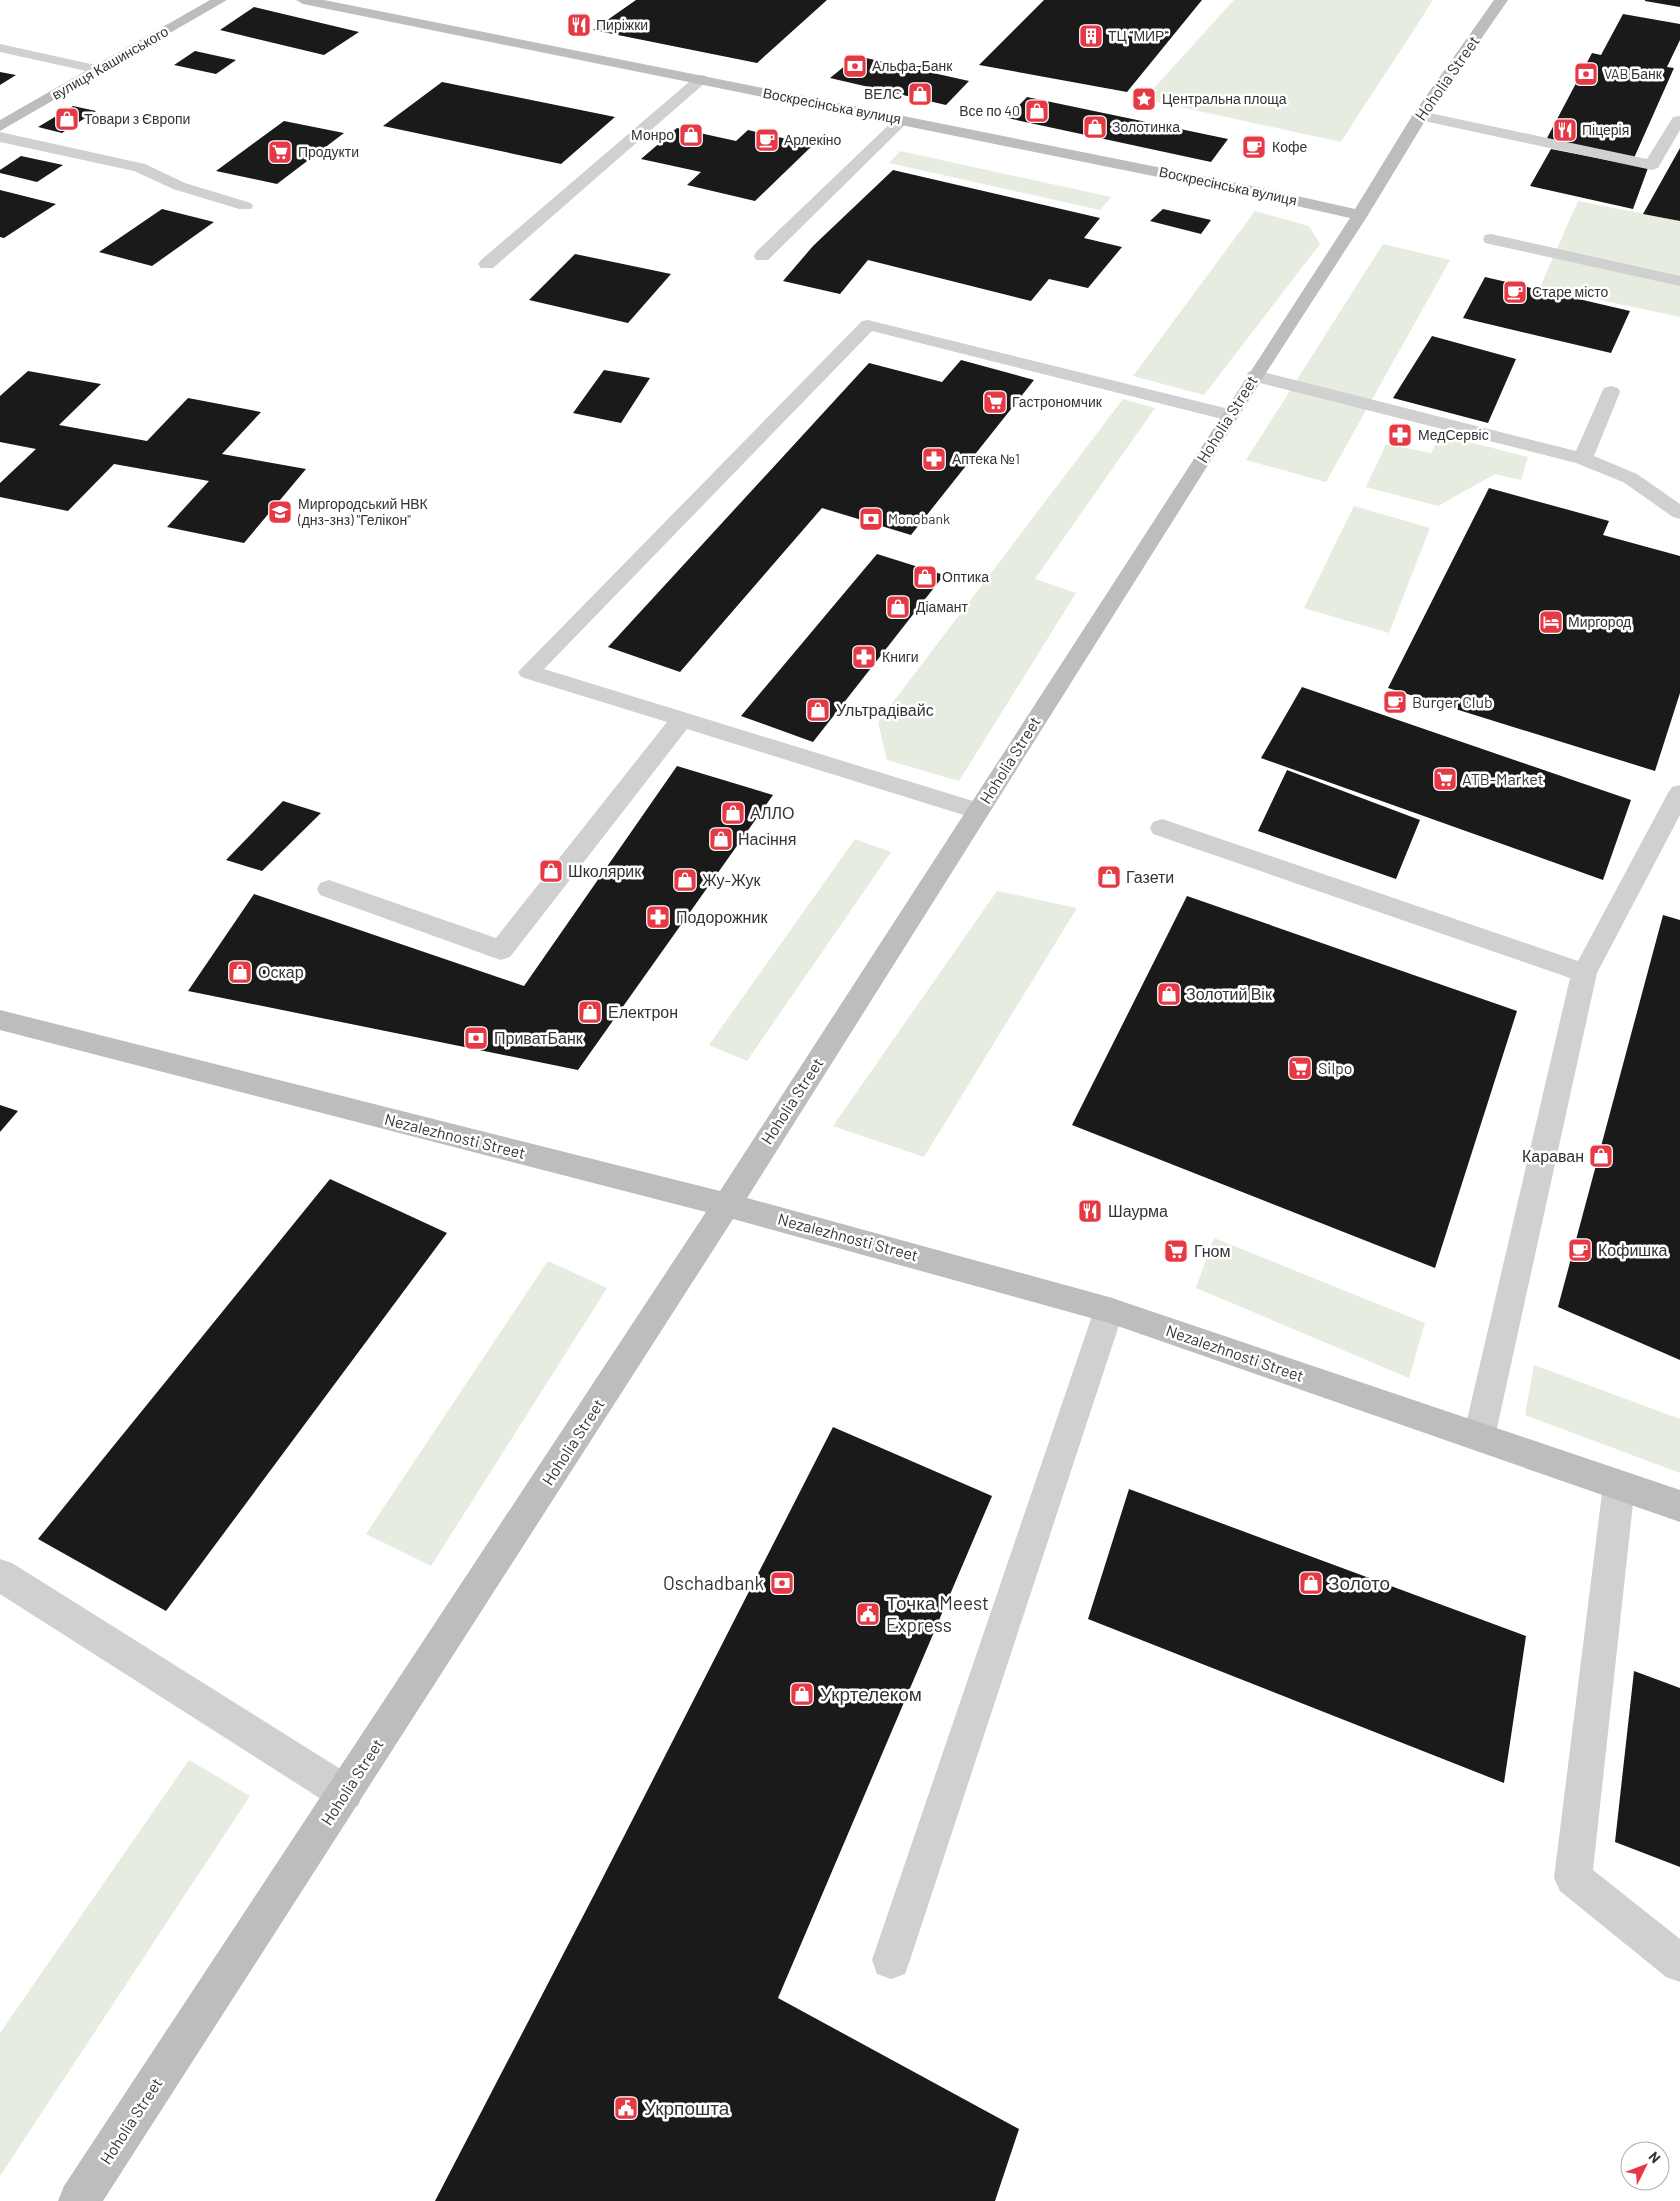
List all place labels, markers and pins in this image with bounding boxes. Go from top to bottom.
restaurant icon: Пиріжки [566,12,592,38]
place label: Пиріжки [596,16,648,33]
building icon: ТЦ "МИР" [1078,23,1104,49]
place label: ТЦ "МИР" [1108,27,1168,44]
bank icon: Альфа-Банк [842,53,868,79]
place label: Альфа-Банк [872,57,953,74]
bank icon: VAB Банк [1573,61,1599,87]
place label: VAB Банк [1604,65,1663,82]
shop icon: ВЕЛС [907,81,933,107]
place label: ВЕЛС [864,85,902,102]
place icon: Центральна площа [1131,86,1157,112]
place label: Центральна площа [1162,90,1287,107]
shop icon: Все по 40 [1024,98,1050,124]
place label: Все по 40 [959,102,1020,119]
shop icon: Товари з Європи [54,106,80,132]
place label: Товари з Європи [84,110,190,127]
shop icon: Золотинка [1082,114,1108,140]
restaurant icon: Піцерія [1552,117,1578,143]
place label: Золотинка [1112,118,1180,135]
place label: Піцерія [1582,121,1629,138]
shop icon: Монро [678,122,704,148]
place label: Монро [631,126,674,143]
cafe icon: Арлекіно [754,127,780,153]
place label: Арлекіно [784,131,842,148]
cafe icon: Кофе [1241,134,1267,160]
place label: Кофе [1272,138,1307,155]
supermarket icon: Продукти [267,139,293,165]
place label: Продукти [298,143,359,160]
cafe icon: Старе місто [1502,279,1528,305]
place label: Старе місто [1532,283,1609,300]
supermarket icon: Гастрономчик [982,389,1008,415]
place label: Гастрономчик [1012,393,1103,410]
pharmacy icon: МедСервіс [1387,422,1413,448]
place label: МедСервіс [1418,426,1489,443]
pharmacy icon: Аптека №1 [921,446,947,472]
place label: Аптека №1 [952,450,1020,467]
place label: Миргородський НВК (днз-знз) "Гелікон" [297,495,429,528]
school or university icon: Миргородський НВК (днз-знз) "Гелікон" [267,499,293,525]
bank icon: Monobank [858,506,884,532]
place label: Monobank [888,510,950,527]
shop icon: Оптика [912,564,938,590]
place label: Оптика [942,568,989,585]
shop icon: Діамант [885,594,911,620]
place label: Діамант [916,598,969,615]
hotel icon: Миргород [1538,609,1564,635]
place label: Миргород [1568,613,1631,630]
pharmacy icon: Книги [851,644,877,670]
place label: Книги [882,648,919,665]
cafe icon: Burger Club [1382,689,1408,715]
place label: Burger Club [1412,692,1493,711]
shop icon: Ультрадівайс [805,697,831,723]
place label: Ультрадівайс [836,700,934,719]
supermarket icon: ATB-Market [1432,766,1458,792]
place label: ATB-Market [1462,769,1544,788]
shop icon: АЛЛО [720,800,746,826]
place label: АЛЛО [750,803,794,822]
shop icon: Насіння [708,826,734,852]
place label: Насіння [738,829,796,848]
shop icon: Школярик [538,858,564,884]
place label: Школярик [568,861,642,880]
shop icon: Газети [1096,864,1122,890]
shop icon: Жу-Жук [672,867,698,893]
place label: Газети [1126,867,1174,886]
place label: Жу-Жук [702,870,761,889]
pharmacy icon: Подорожник [645,904,671,930]
place label: Подорожник [676,907,768,926]
shop icon: Оскар [227,959,253,985]
place label: Оскар [258,962,304,981]
shop icon: Золотий Вік [1156,981,1182,1007]
place label: Золотий Вік [1186,984,1273,1003]
shop icon: Електрон [577,999,603,1025]
place label: Електрон [608,1002,678,1021]
bank icon: ПриватБанк [463,1025,489,1051]
place label: ПриватБанк [494,1028,584,1047]
supermarket icon: Silpo [1287,1055,1313,1081]
place label: Silpo [1318,1058,1353,1077]
shop icon: Караван [1588,1143,1614,1169]
place label: Караван [1522,1146,1584,1165]
restaurant icon: Шаурма [1077,1198,1103,1224]
place label: Шаурма [1108,1201,1168,1220]
cafe icon: Кофишка [1567,1237,1593,1263]
supermarket icon: Гном [1163,1238,1189,1264]
place label: Кофишка [1598,1240,1668,1259]
place label: Гном [1194,1241,1231,1260]
bank icon: Oschadbank [769,1570,795,1596]
shop icon: Золото [1298,1570,1324,1596]
place label: Oschadbank [663,1571,764,1594]
place label: Золото [1328,1571,1390,1594]
place label: Точка Meest Express [886,1591,989,1636]
public building icon: Точка Meest Express [855,1601,881,1627]
shop icon: Укртелеком [789,1681,815,1707]
place label: Укртелеком [820,1682,922,1705]
public building icon: Укрпошта [613,2095,639,2121]
place label: Укрпошта [644,2096,730,2119]

